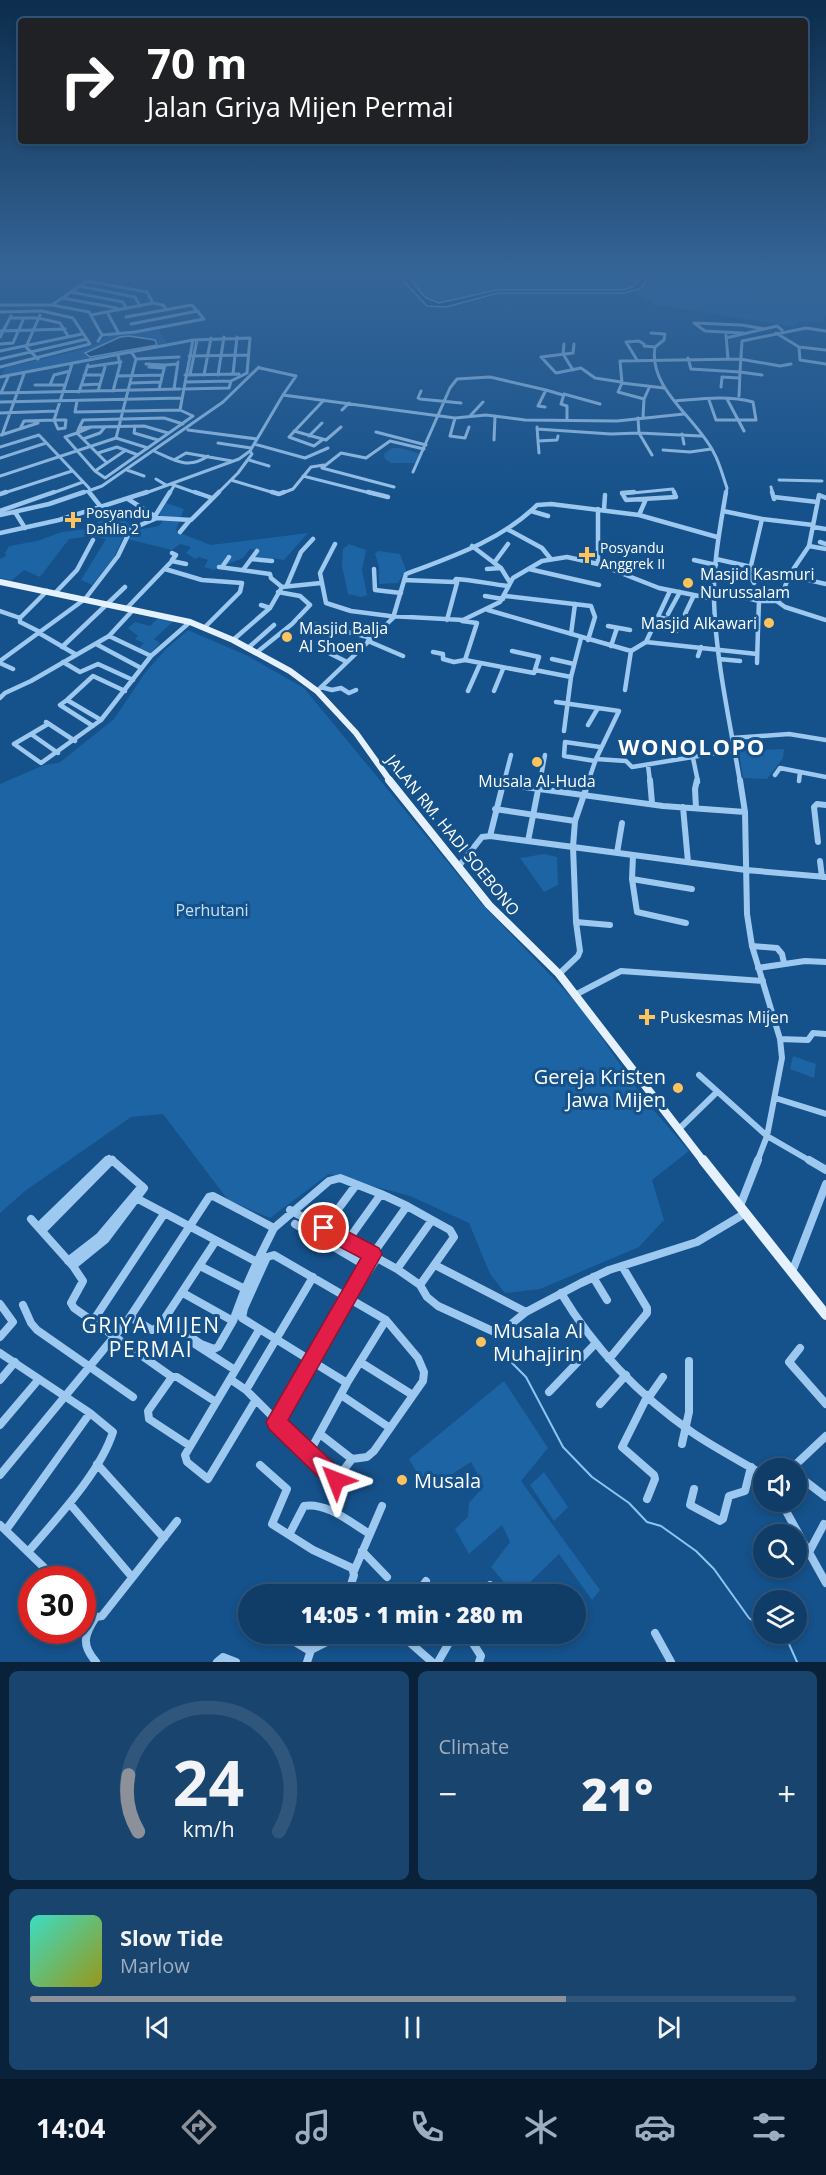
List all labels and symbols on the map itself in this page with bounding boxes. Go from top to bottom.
place label: Posyandu Dahlia 2 [86,503,150,538]
marker: Posyandu Dahlia 2 [64,511,82,529]
place label: Posyandu Anggrek II [600,538,665,573]
marker: Posyandu Anggrek II [578,546,596,564]
place label: Masjid Kasmuri Nurussalam [700,563,814,603]
marker: Masjid Kasmuri Nurussalam [681,576,695,590]
place label: Masjid Alkawari [641,612,757,634]
marker: Masjid Alkawari [762,616,776,630]
place label: Masjid Balja Al Shoen [299,617,388,657]
marker: Masjid Balja Al Shoen [280,630,294,644]
district label: WONOLOPO [618,731,766,761]
street label: JALAN RM. HADI SOEBONO [380,748,525,920]
marker: Musala Al-Huda [530,755,544,769]
place label: Musala Al-Huda [478,770,596,792]
park label: Perhutani [175,899,249,921]
place label: Puskesmas Mijen [660,1006,789,1028]
marker: Puskesmas Mijen [638,1008,656,1026]
place label: Gereja Kristen Jawa Mijen [534,1063,666,1113]
marker: Gereja Kristen Jawa Mijen [671,1081,685,1095]
pin [298,1202,349,1253]
district label: GRIYA MIJEN PERMAI [82,1311,220,1363]
place label: Musala Al Muhajirin [493,1317,583,1367]
marker: Musala Al Muhajirin [474,1335,488,1349]
position arrow [304,1448,368,1512]
place label: Musala [414,1467,481,1494]
marker: Musala [395,1473,409,1487]
speed limit sign: 30 [18,1566,96,1644]

